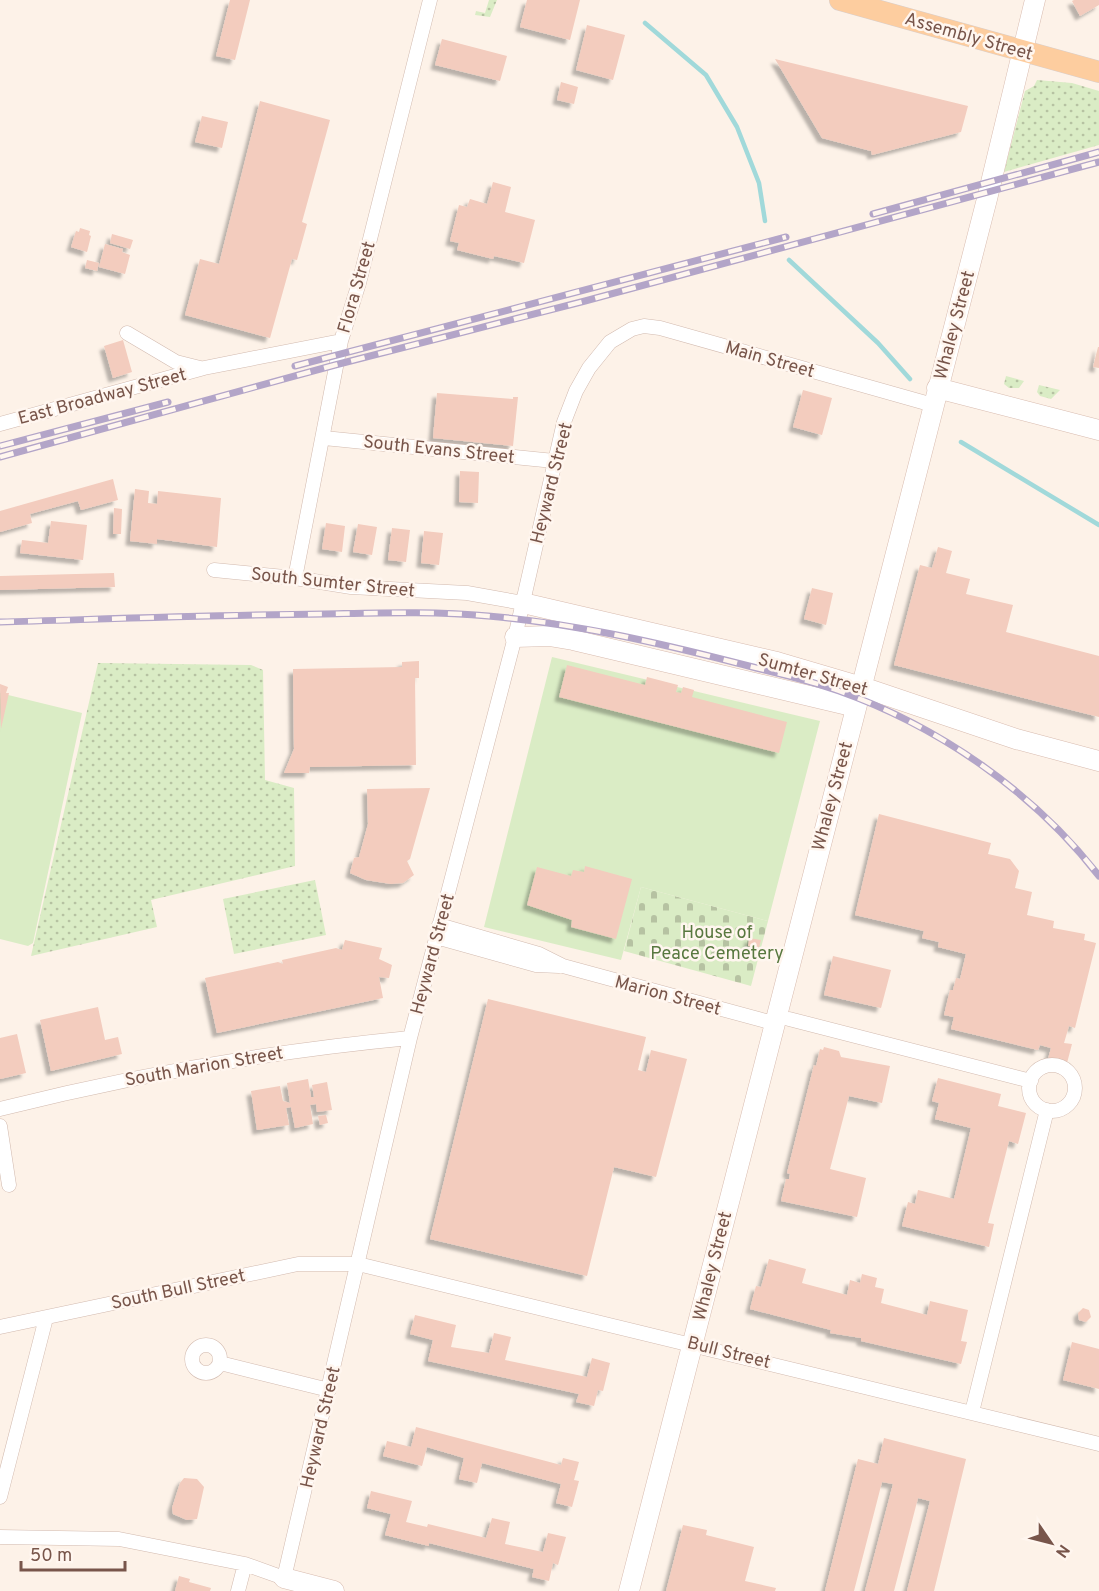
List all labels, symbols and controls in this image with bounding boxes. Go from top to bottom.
street label: Assembly Street [902,8,1035,67]
street label: Flora Street [333,239,382,336]
street label: Whaley Street [930,268,981,383]
street label: Main Street [722,337,817,384]
street label: East Broadway Street [16,364,189,431]
street label: Heyward Street [526,420,579,546]
street label: South Evans Street [362,431,516,470]
street label: South Sumter Street [250,563,416,604]
street label: Sumter Street [755,649,870,702]
street label: Whaley Street [808,739,859,854]
street label: Heyward Street [406,891,461,1017]
park label: House of Peace Cemetery [650,922,784,966]
street label: Marion Street [612,971,723,1022]
street label: South Marion Street [123,1042,285,1093]
street label: Whaley Street [689,1209,738,1324]
street label: South Bull Street [109,1265,248,1316]
street label: Bull Street [685,1332,773,1375]
street label: Heyward Street [296,1364,347,1490]
north arrow [1021,1513,1081,1573]
scale bar [21,1534,124,1572]
text: N [1050,1540,1073,1561]
text: 50 m [30,1545,72,1568]

